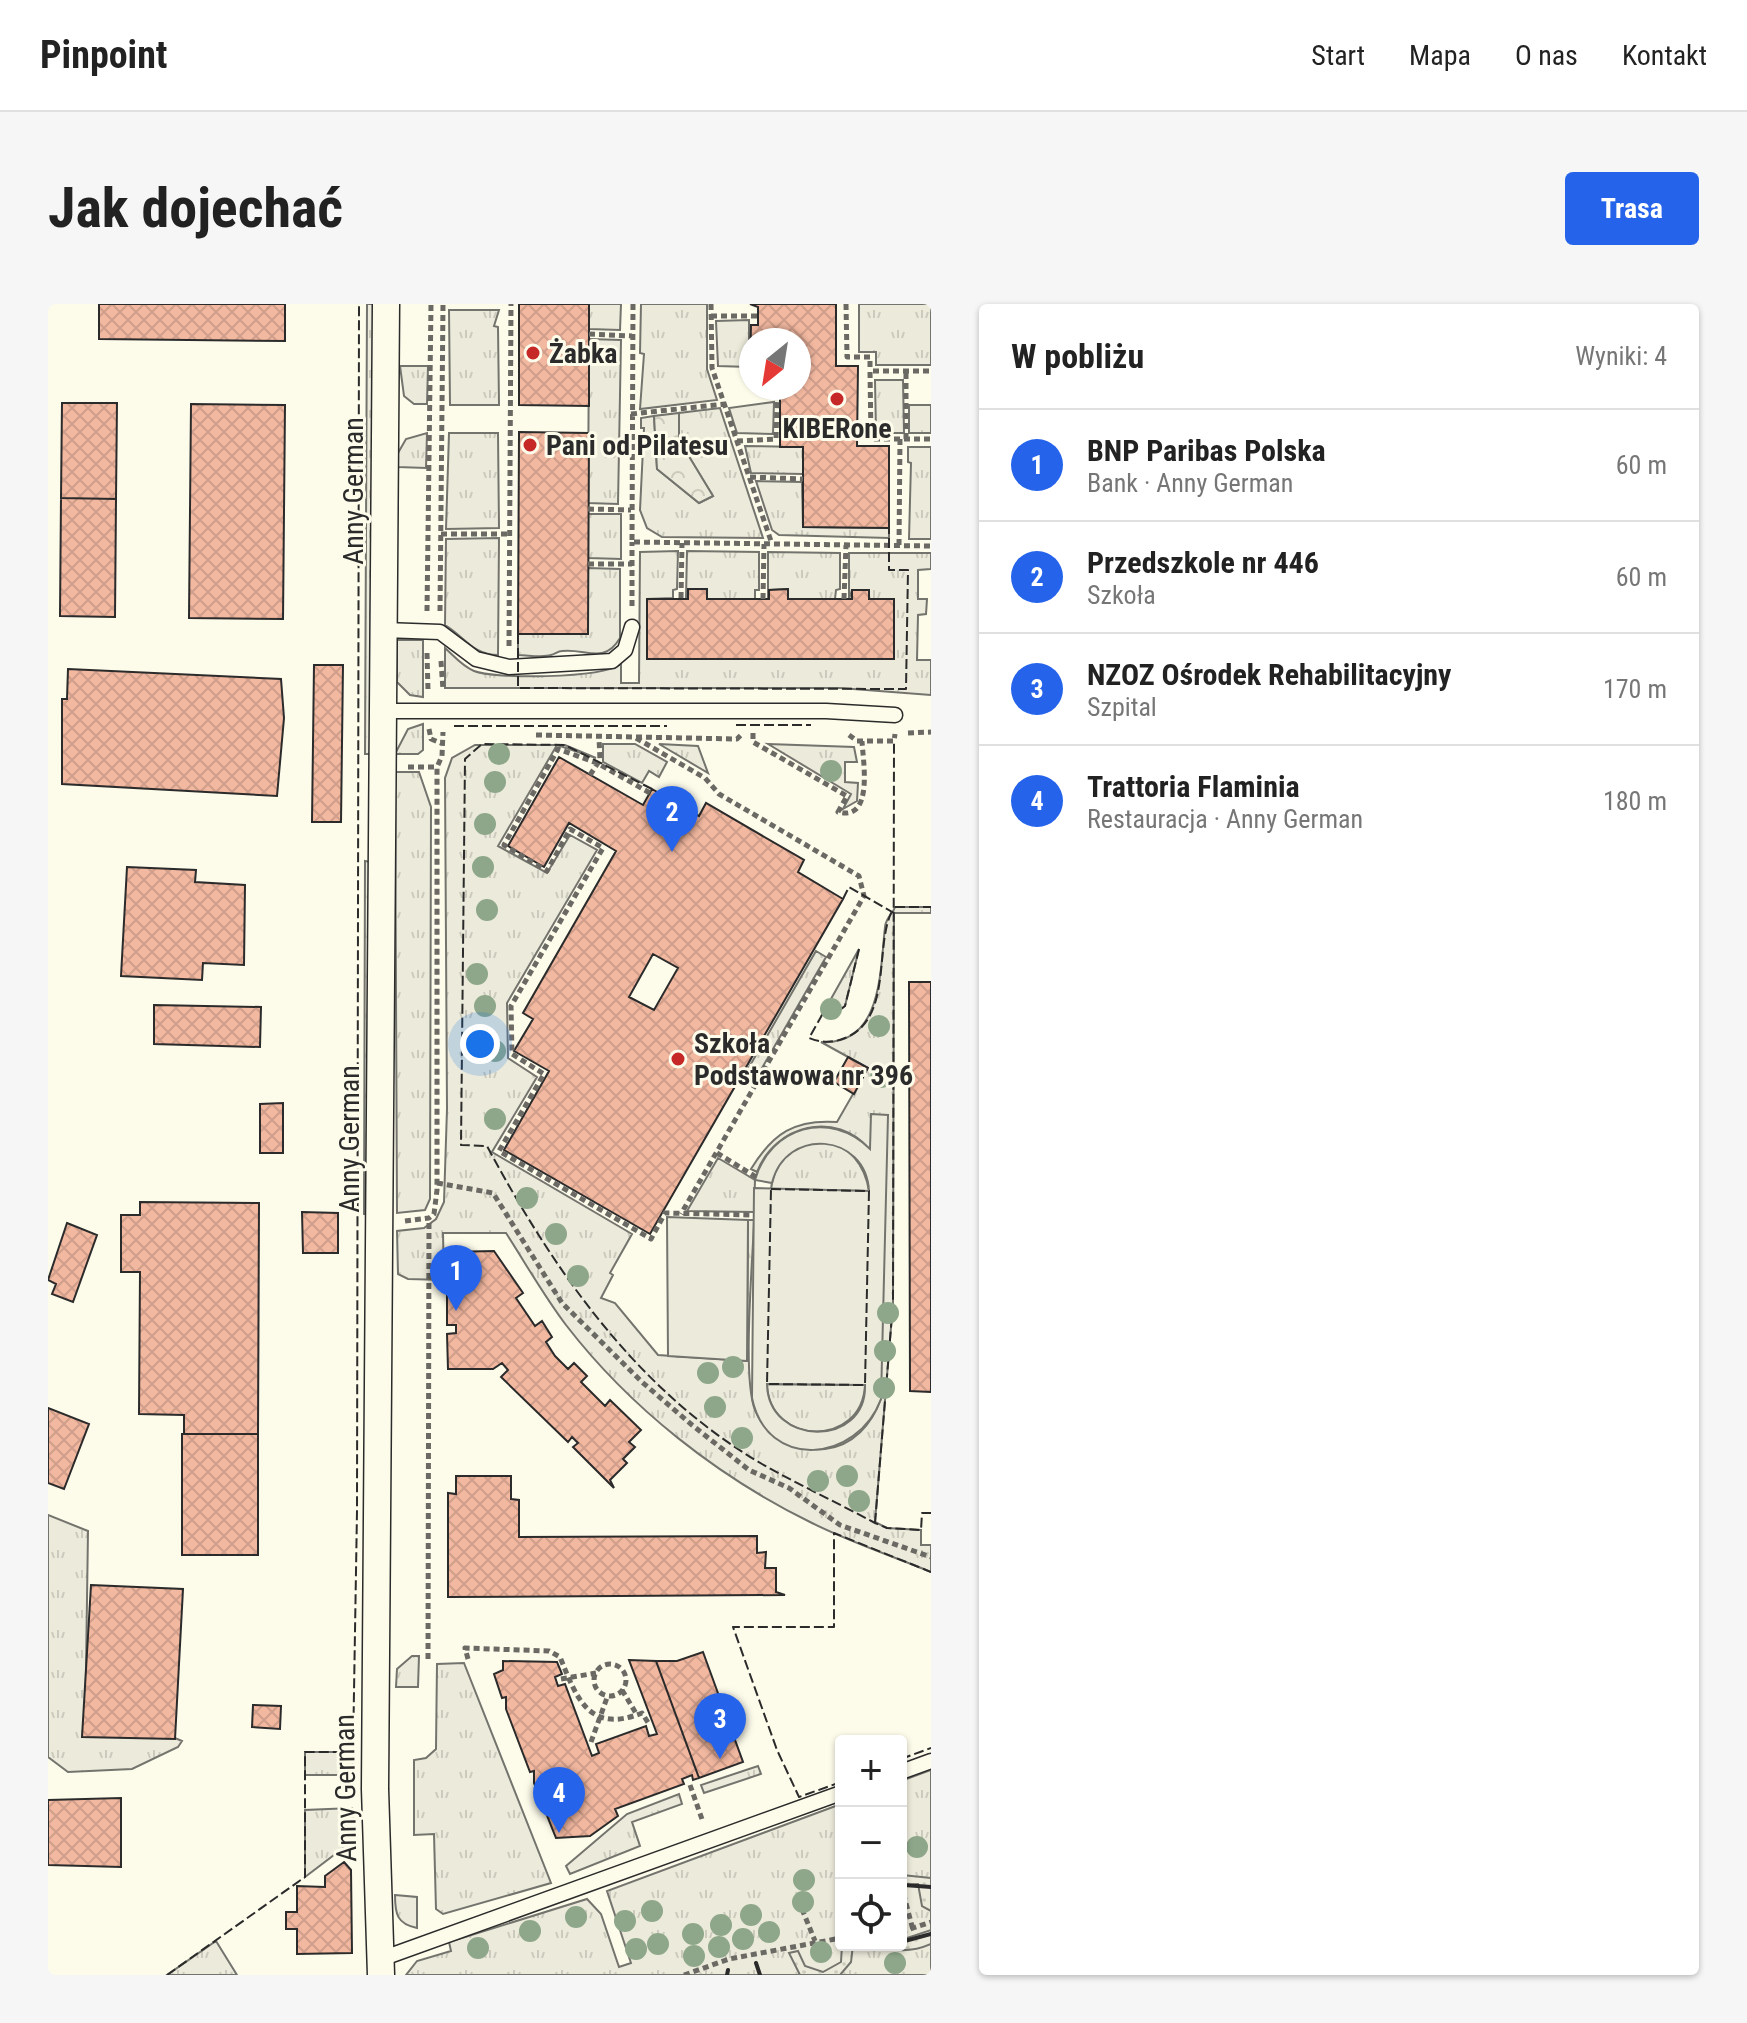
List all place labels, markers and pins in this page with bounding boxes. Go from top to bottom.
place label: Żabka [549,337,617,370]
marker: Żabka [524,344,542,362]
marker: KIBERone [828,390,846,408]
place label: KIBERone [782,412,892,445]
place label: Pani od Pilatesu [546,429,728,462]
marker: Pani od Pilatesu [521,436,539,454]
pin: 2 [646,786,698,852]
place label: Szkoła Podstawowa nr 396 [694,1027,913,1092]
marker: Szkoła Podstawowa nr 396 [669,1050,687,1068]
pin: 1 [430,1245,482,1311]
pin: 3 [694,1693,746,1759]
pin: 4 [533,1767,585,1833]

